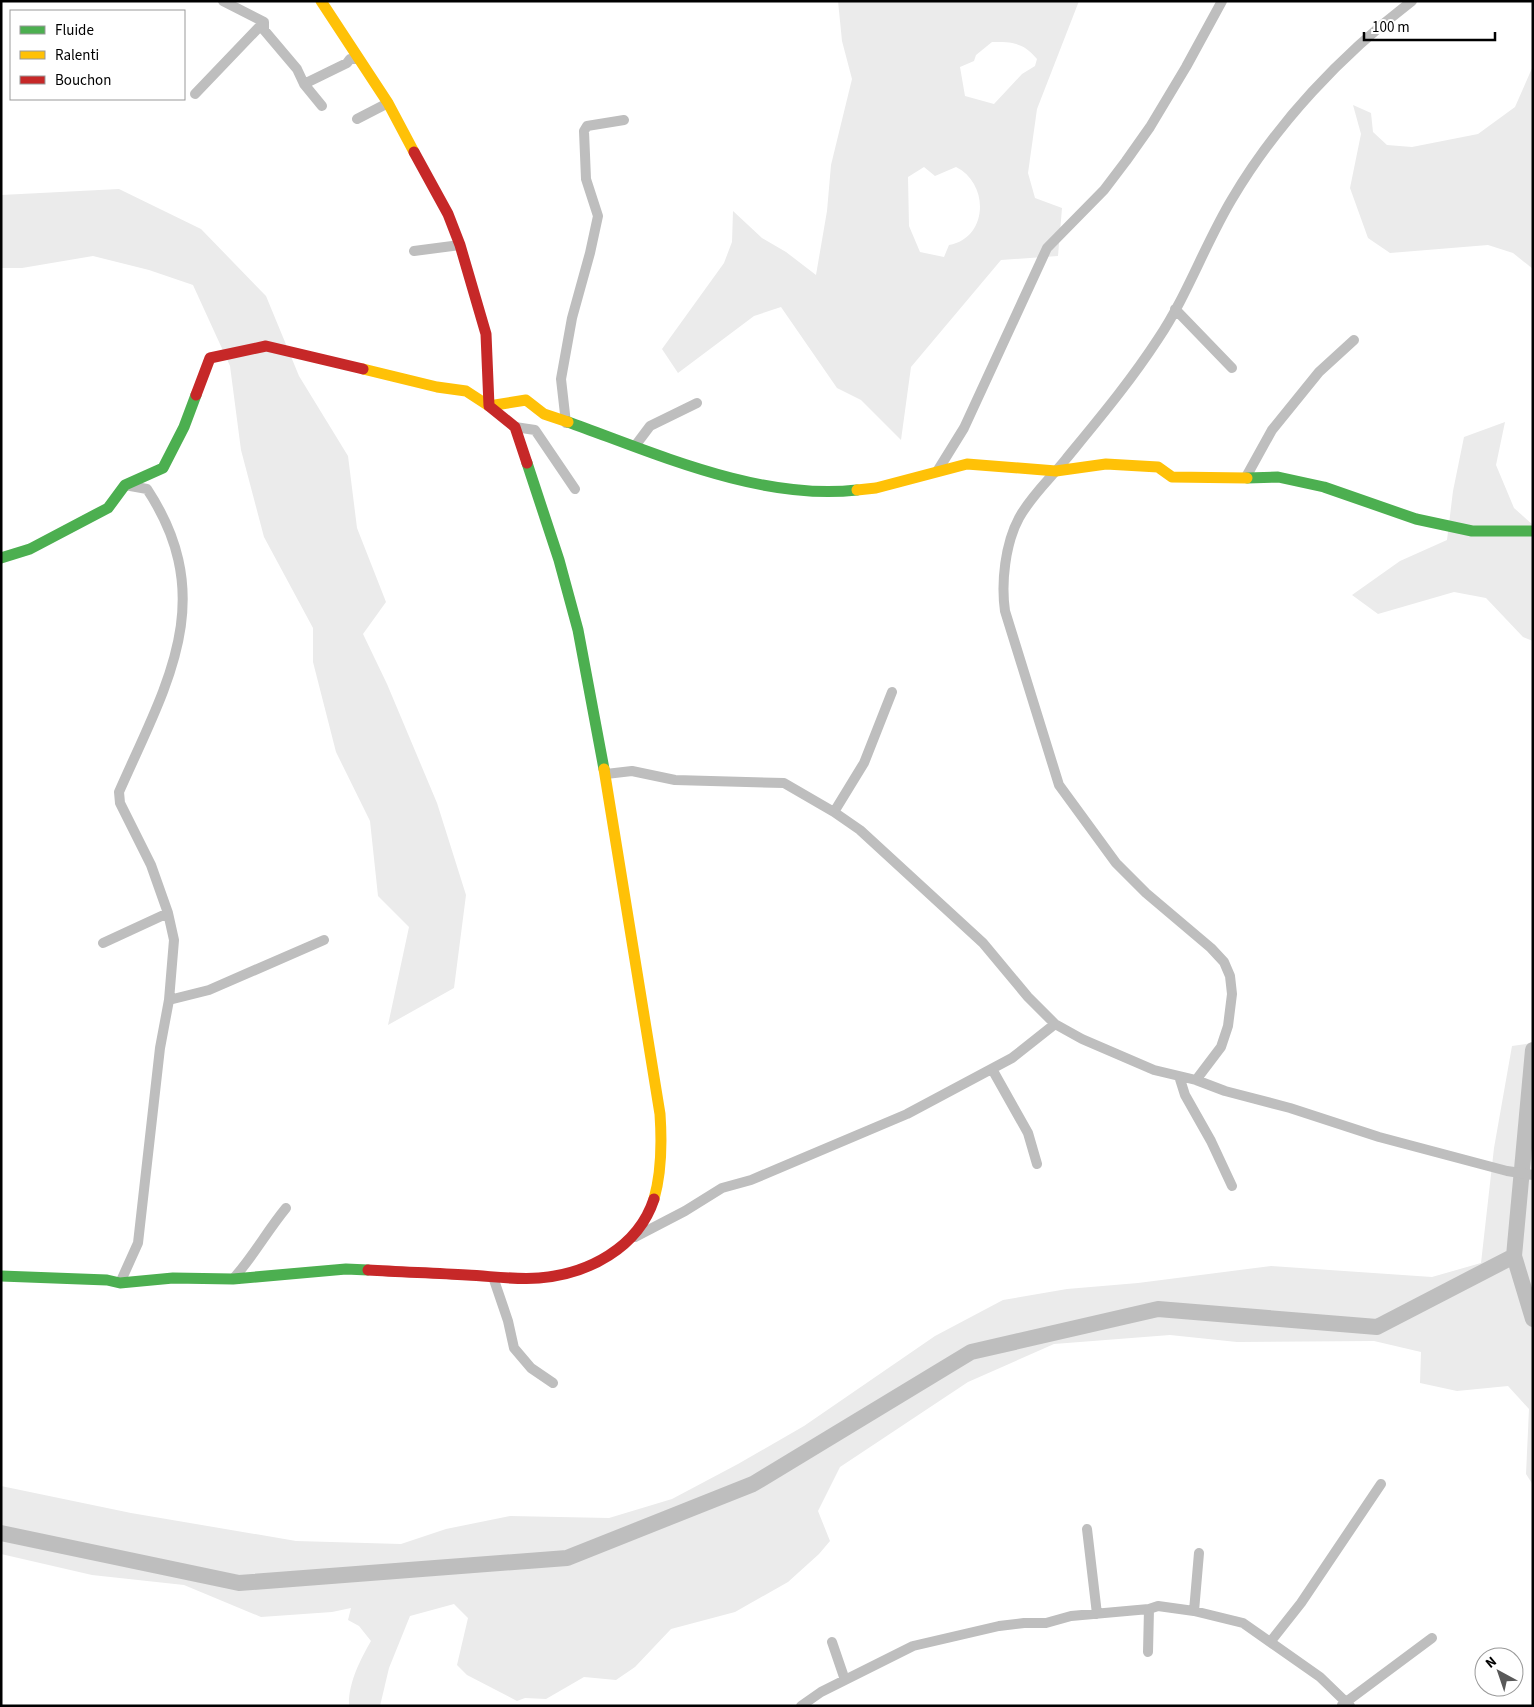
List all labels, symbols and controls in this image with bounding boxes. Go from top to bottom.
legend [10,10,185,100]
scale bar [1364,10,1495,42]
text: 100 m [1372,17,1410,38]
text: Fluide [55,20,94,41]
text: Ralenti [55,45,99,66]
text: Bouchon [55,70,111,91]
north arrow [1474,1647,1524,1697]
text: N [1481,1652,1501,1673]

